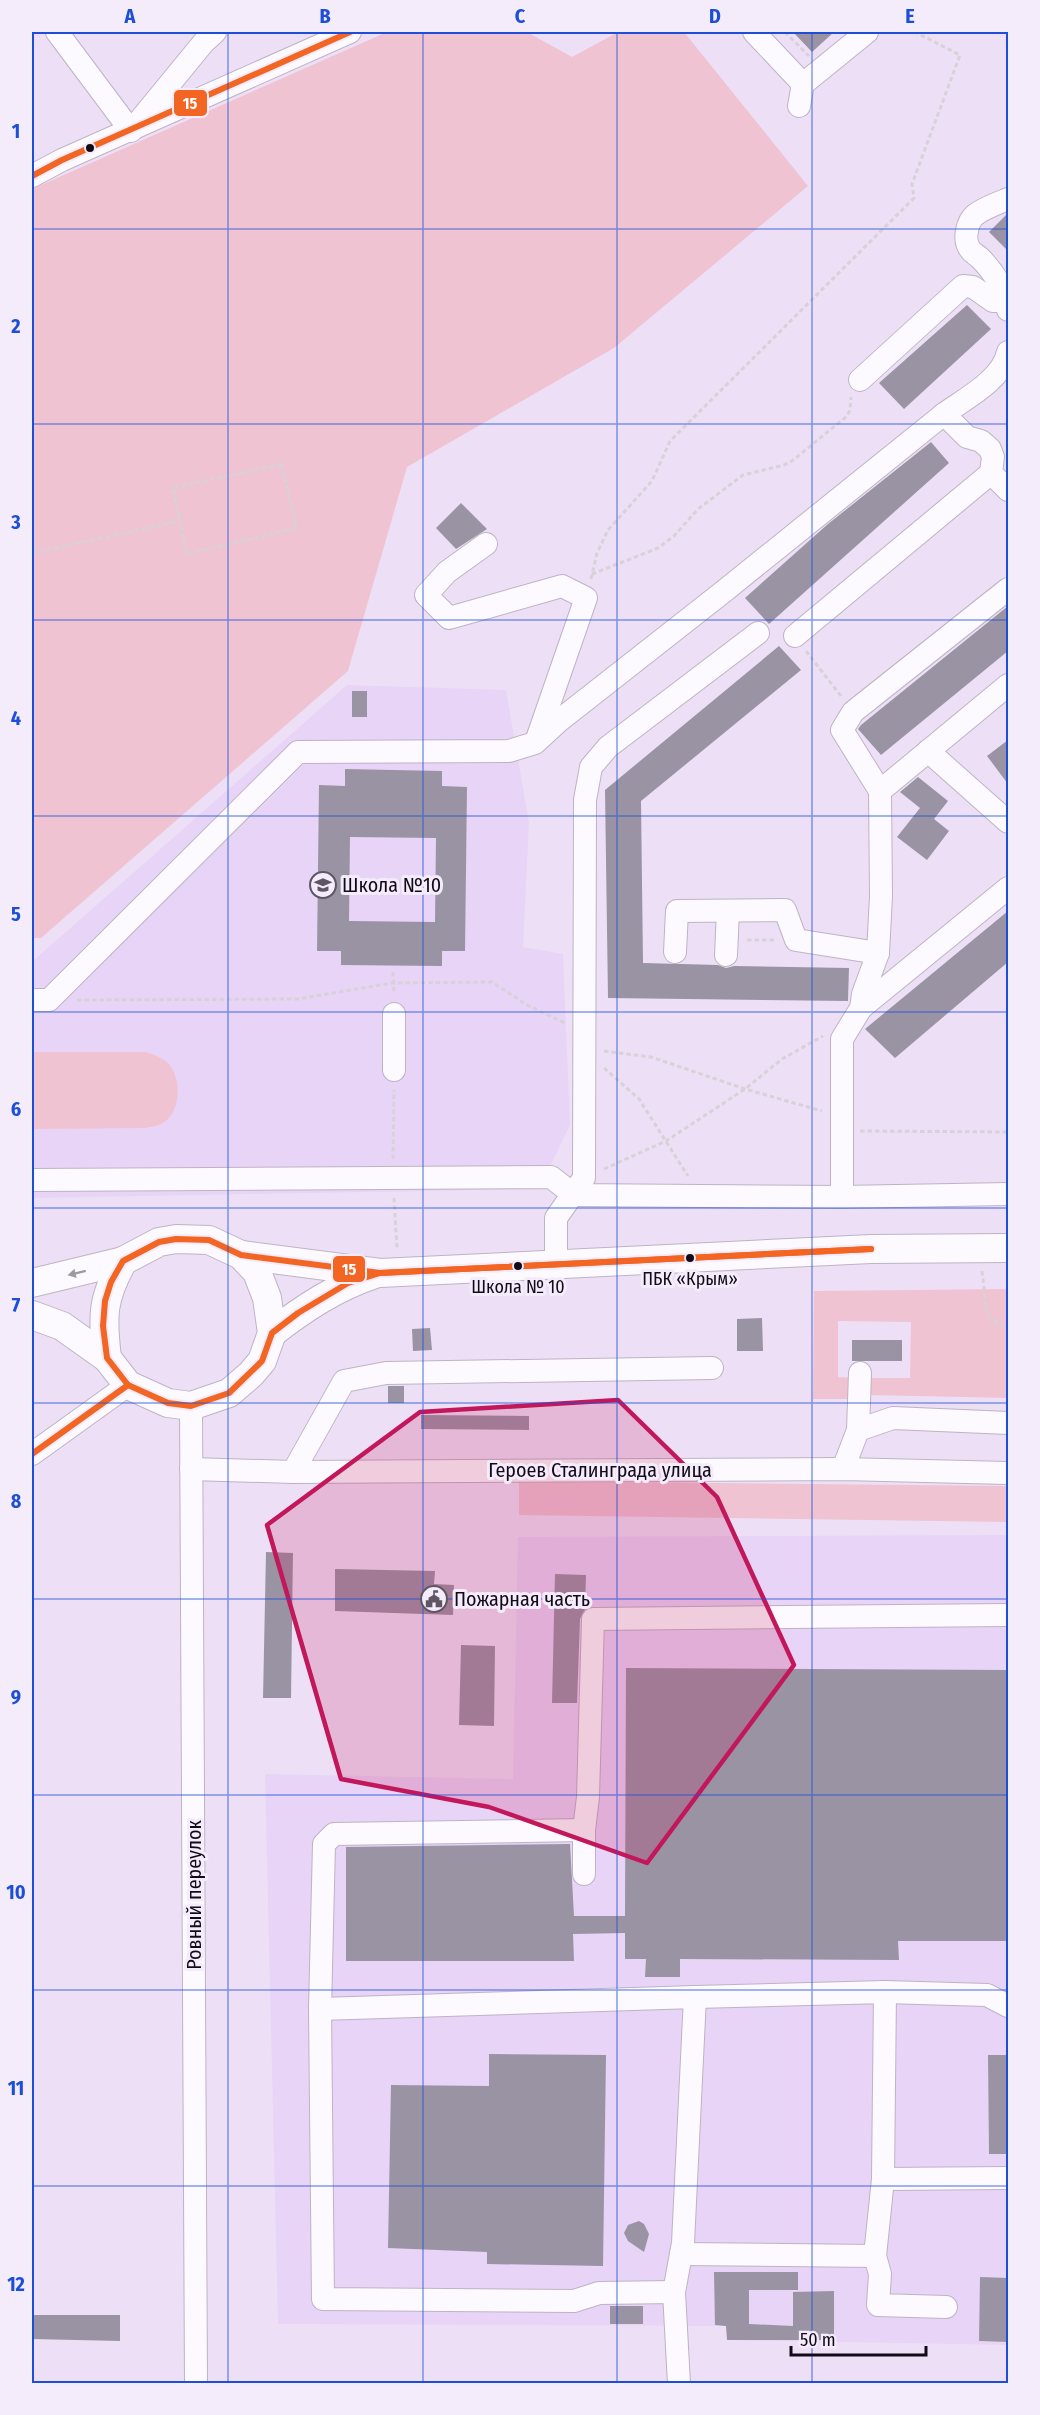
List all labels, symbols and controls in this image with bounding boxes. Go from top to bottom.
text: A [124,4,137,28]
text: B [319,4,331,28]
text: C [515,4,526,28]
text: D [709,4,721,28]
text: E [905,4,915,28]
line badge: 15 [173,89,208,117]
text: 15 [183,94,197,113]
text: 1 [12,119,20,143]
unlabelled marker [84,142,96,154]
text: 2 [10,314,21,338]
text: 3 [10,510,21,534]
text: 4 [11,706,21,730]
school or university icon: Школа №10 [308,870,338,900]
place label: Школа №10 [342,873,441,897]
text: 5 [11,902,21,926]
text: 6 [11,1097,21,1121]
marker: ПБК «Крым» [684,1252,696,1264]
line badge: 15 [332,1255,366,1283]
text: 15 [342,1260,356,1279]
marker: Школа № 10 [512,1260,524,1272]
one-way arrow [68,1268,87,1278]
place label: ПБК «Крым» [642,1268,738,1290]
place label: Школа № 10 [471,1276,565,1298]
text: 7 [12,1293,21,1317]
street label: Героев Сталинграда улица [488,1458,712,1482]
text: 8 [11,1489,22,1513]
public building icon: Пожарная часть [419,1584,449,1614]
place label: Пожарная часть [454,1587,590,1611]
text: 9 [11,1685,21,1709]
street label: Ровный переулок [182,1820,206,1970]
text: 10 [6,1880,26,1904]
text: 11 [8,2076,24,2100]
text: 12 [7,2272,25,2296]
scale bar [791,2319,926,2357]
text: 50 m [800,2329,836,2351]

